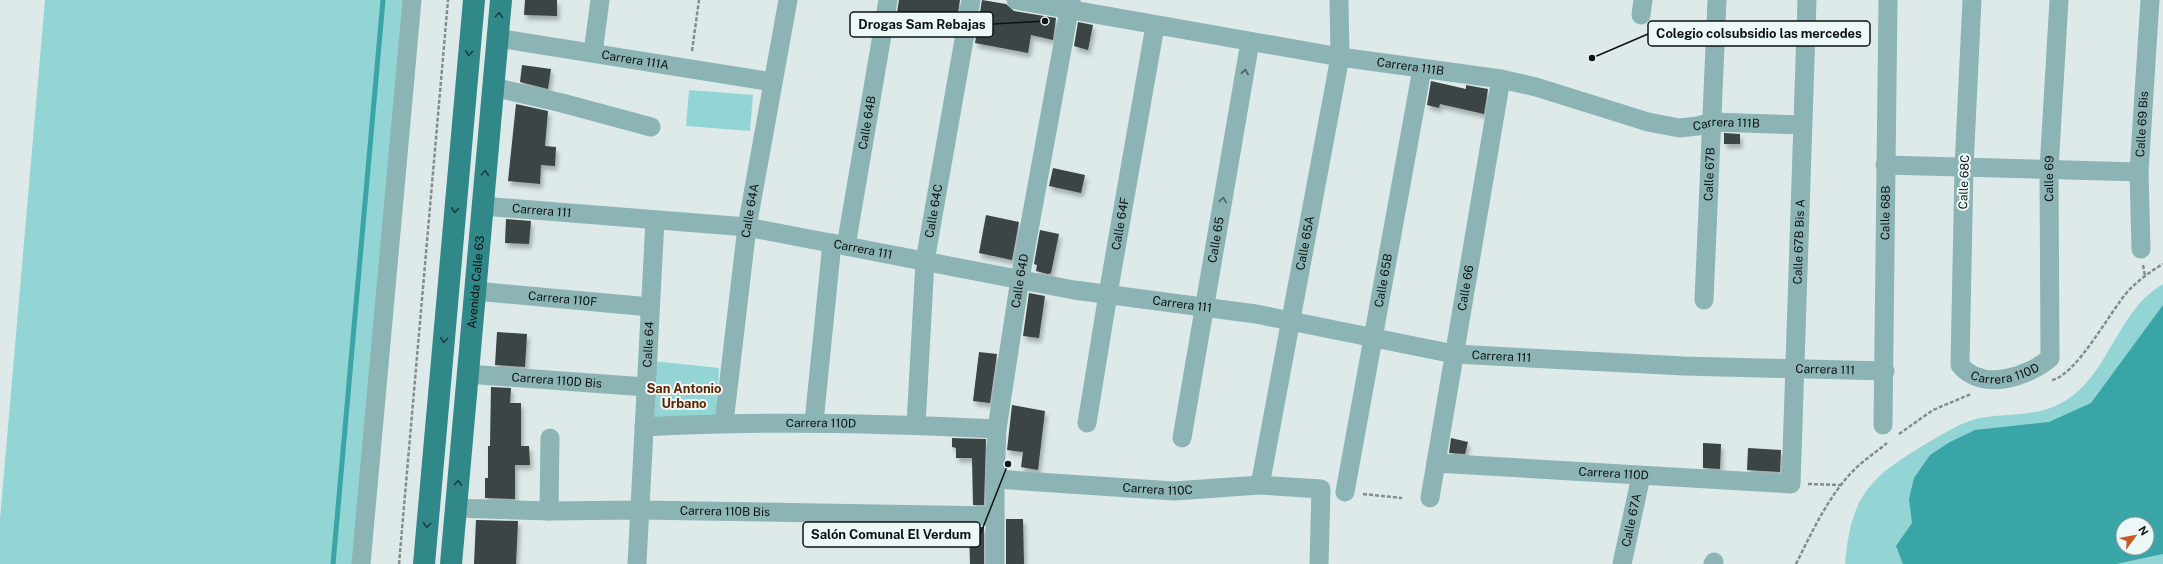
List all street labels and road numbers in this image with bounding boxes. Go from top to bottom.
street label: Carrera 111A [600,48,670,72]
street label: Carrera 111B [1376,55,1445,78]
street label: Calle 69 Bis [2133,91,2151,158]
street label: Calle 64B [856,95,879,151]
street label: Carrera 111B [1692,115,1760,134]
street label: Calle 67B [1701,147,1718,201]
street label: Calle 68C [1956,154,1972,210]
street label: Calle 69 [2042,155,2057,202]
street label: Calle 64A [739,182,762,239]
street label: Calle 64C [922,183,945,239]
street label: Calle 68B [1878,186,1893,240]
street label: Calle 64F [1109,196,1132,251]
street label: Calle 67B Bis A [1791,198,1807,285]
street label: Carrera 111 [512,201,572,220]
street label: Calle 65A [1293,214,1317,272]
street label: Calle 65 [1205,216,1227,264]
street label: Avenida Calle 63 [465,235,487,329]
street label: Carrera 111 [832,237,894,262]
street label: Calle 65B [1372,252,1395,309]
street label: Calle 64D [1009,253,1031,309]
street label: Calle 66 [1455,264,1476,312]
street label: Carrera 110F [528,289,598,309]
street label: Carrera 111 [1152,293,1213,315]
street label: Calle 64 [640,320,657,368]
street label: Carrera 111 [1471,348,1532,365]
street label: Carrera 110D [1968,360,2042,387]
street label: Carrera 111 [1795,362,1855,377]
street label: Carrera 110D Bis [511,370,602,391]
street label: Carrera 110D [786,416,856,431]
street label: Carrera 110D [1578,464,1649,483]
street label: Carrera 110C [1122,481,1193,498]
street label: Calle 67A [1619,492,1644,548]
street label: Carrera 110B Bis [680,504,770,519]

